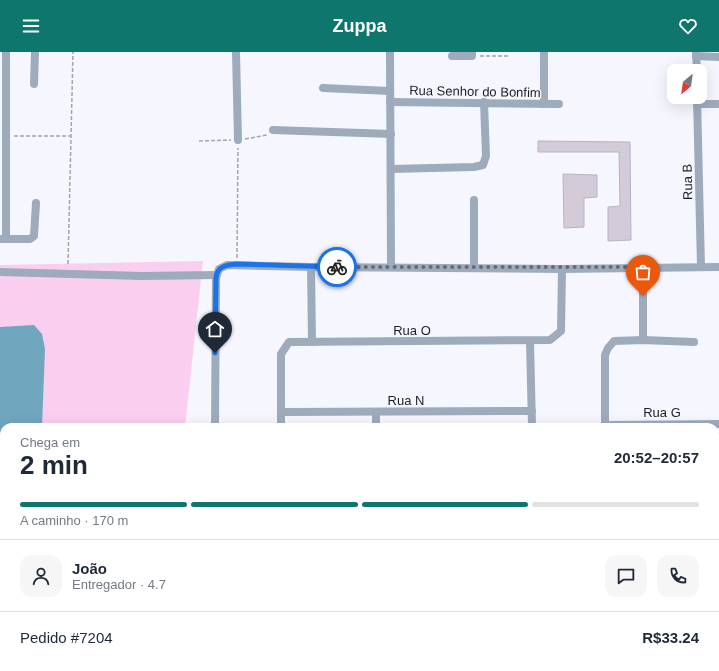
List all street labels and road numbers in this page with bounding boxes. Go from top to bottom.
street label: Rua Senhor do Bonfim [409,83,541,100]
street label: Rua B [680,164,695,200]
street label: Rua O [393,323,431,338]
street label: Rua N [388,393,424,408]
street label: Rua G [643,405,681,420]

